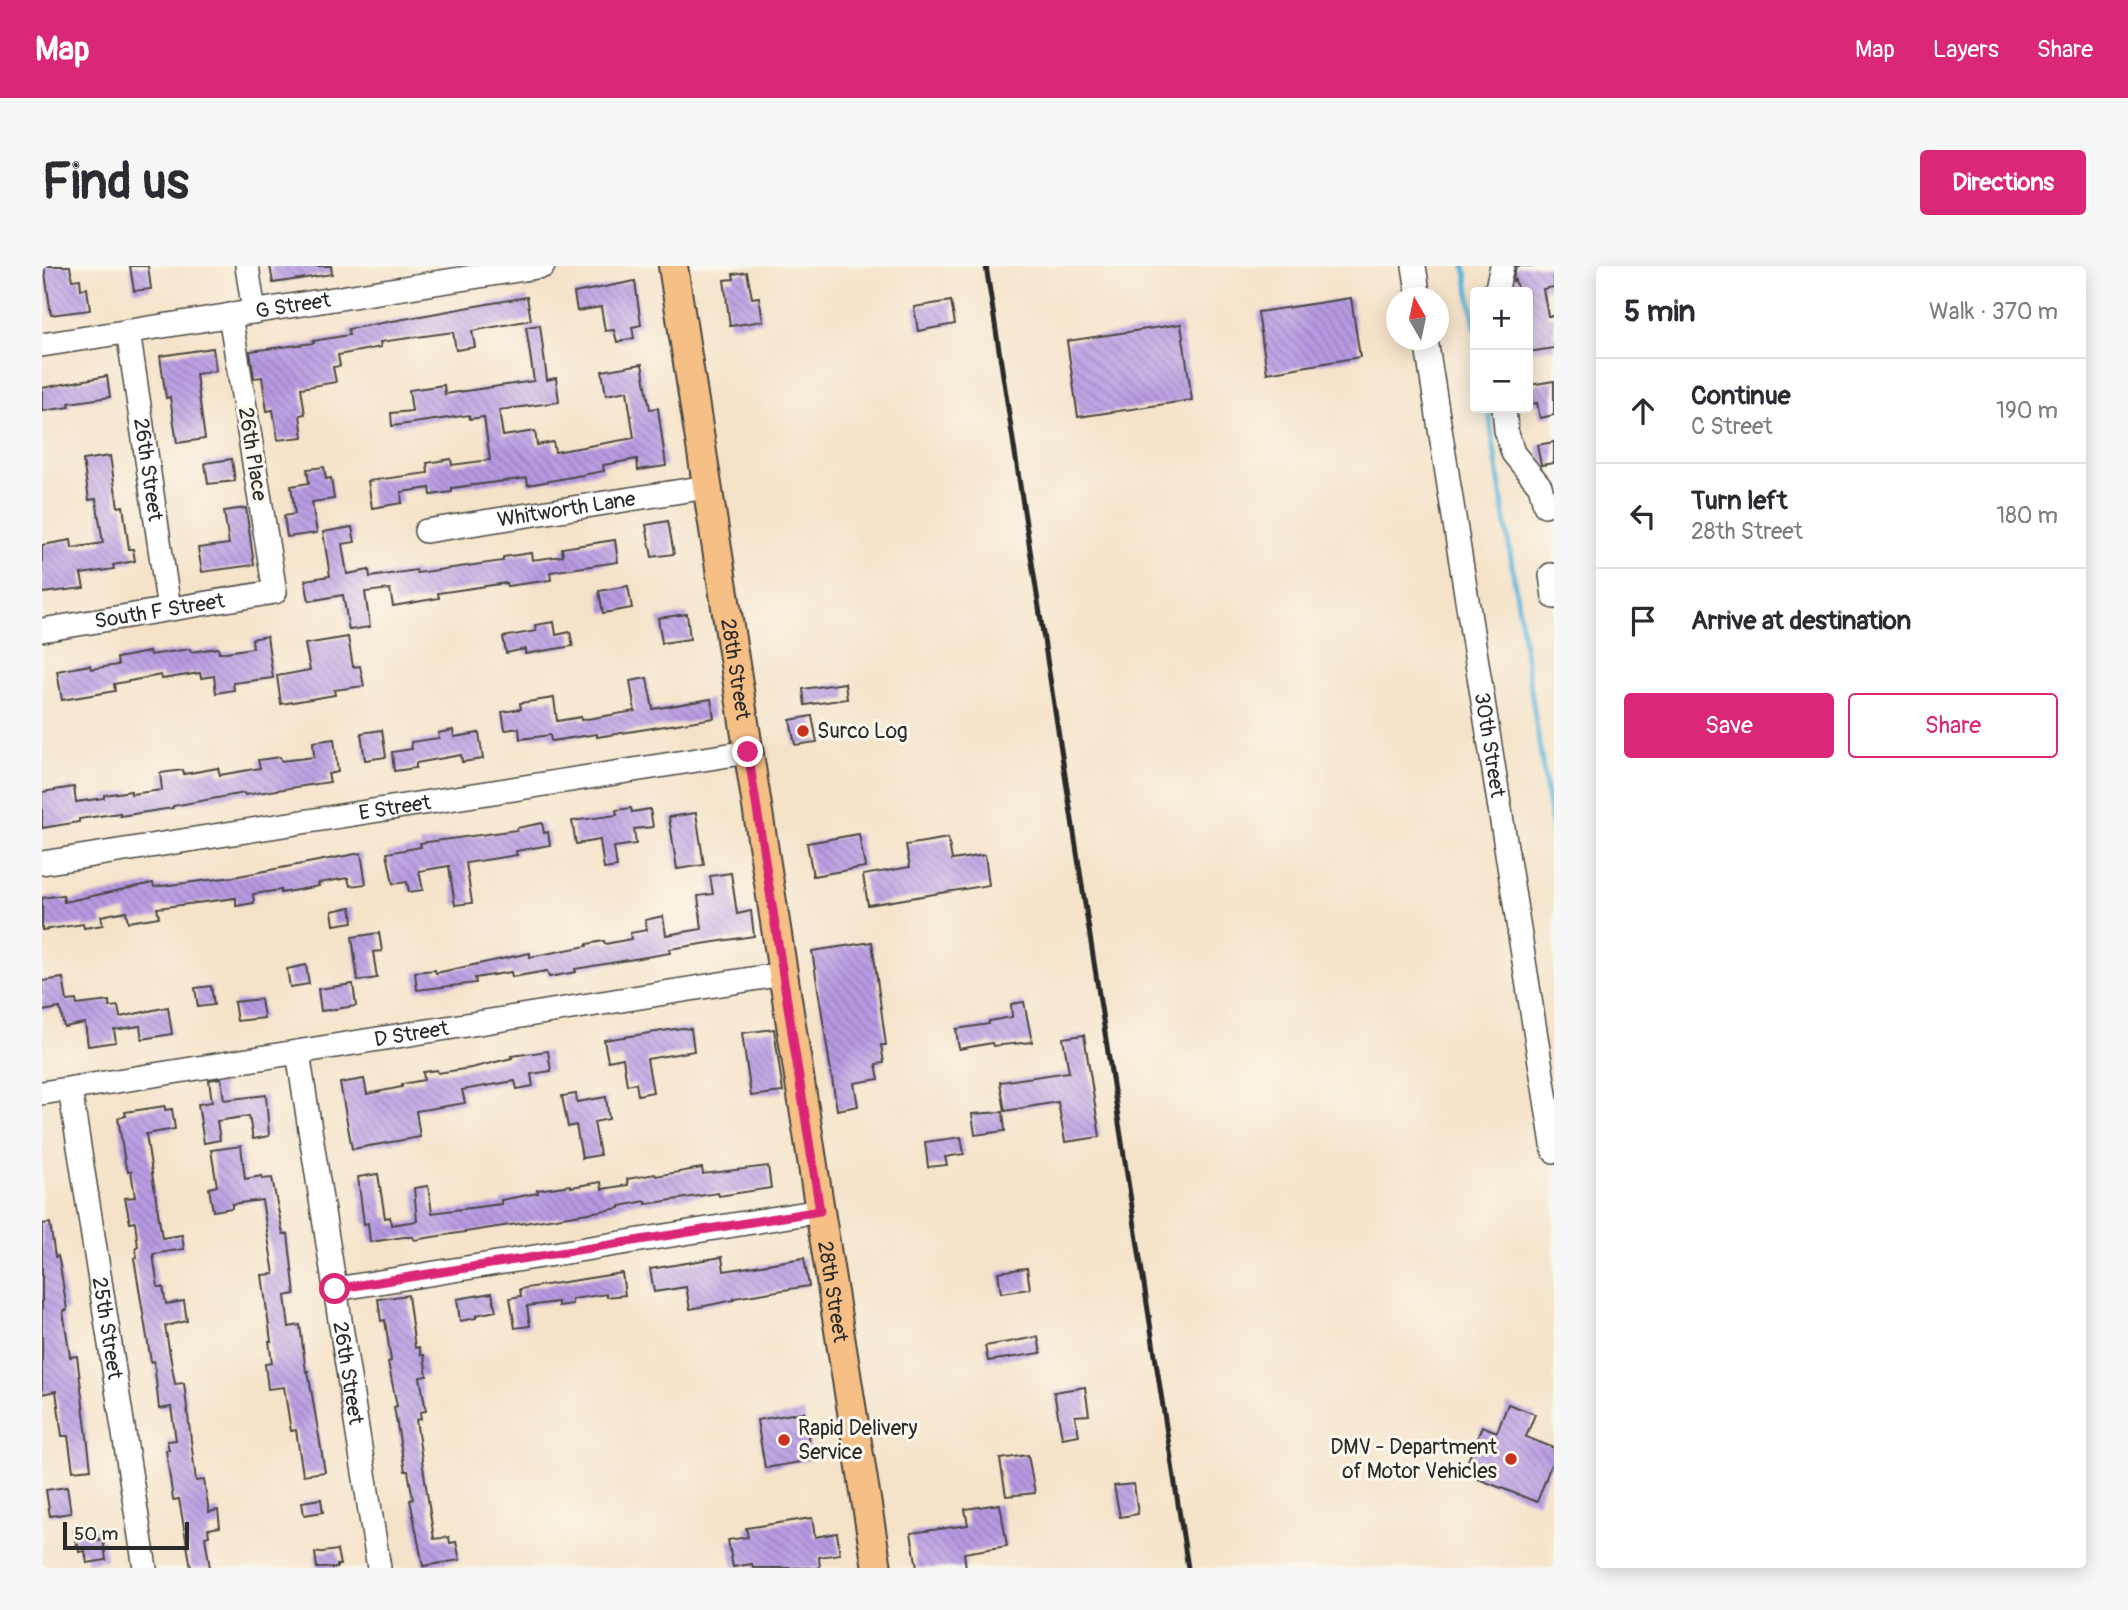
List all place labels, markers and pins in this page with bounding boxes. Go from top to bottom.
place label: Surco Log [817,718,908,745]
marker: Surco Log [795,723,811,739]
place label: Rapid Delivery Service [798,1415,918,1466]
marker: Rapid Delivery Service [776,1432,792,1448]
place label: DMV - Department of Motor Vehicles [1330,1434,1498,1485]
marker: DMV - Department of Motor Vehicles [1503,1451,1519,1467]

